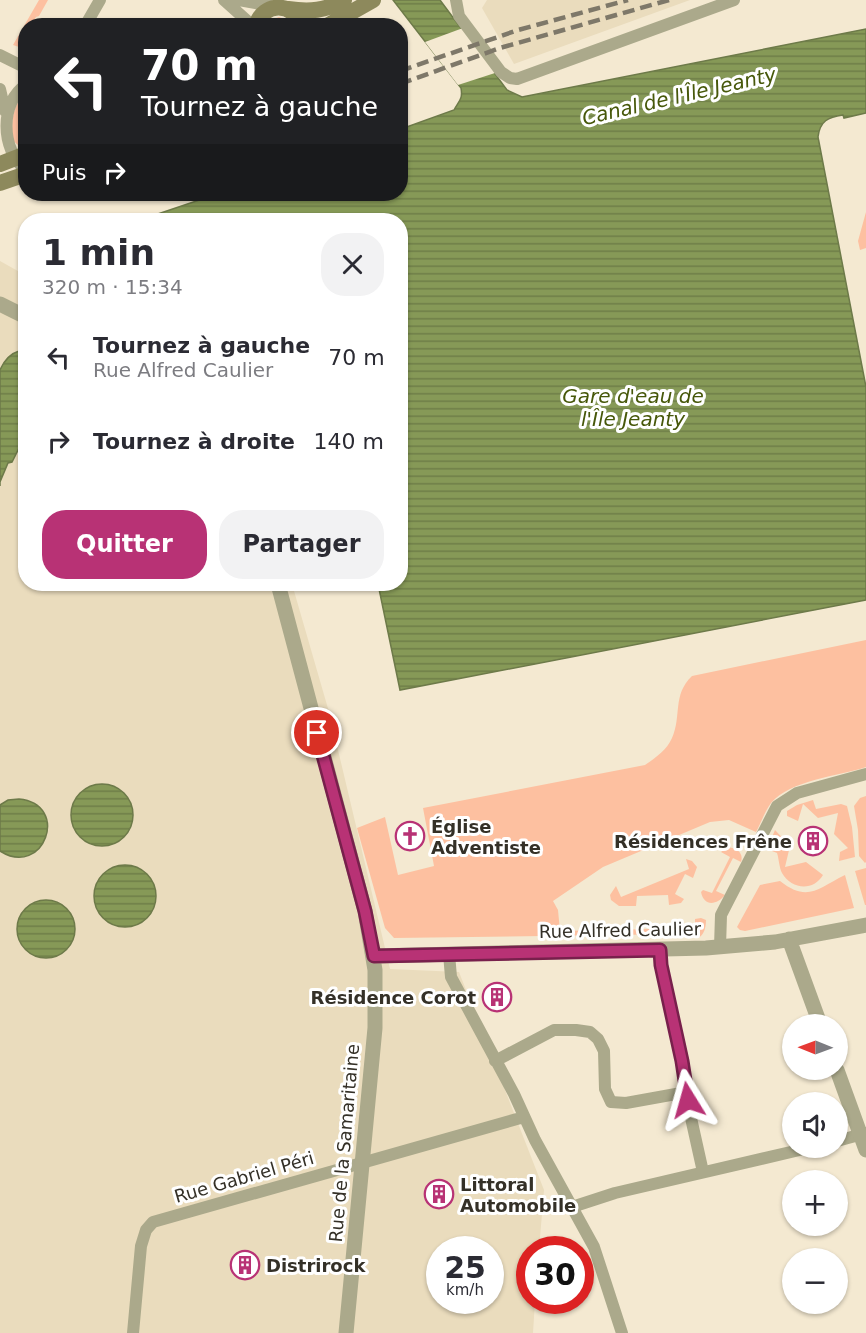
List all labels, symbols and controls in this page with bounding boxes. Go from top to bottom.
text: 70 m [141,41,258,90]
icon: left [42,42,120,120]
water label: Canal de l'Île Jeanty [580,62,779,130]
text: Tournez à gauche [141,91,378,122]
icon: right [98,156,131,189]
text: Puis [42,160,86,185]
text: 1 min [42,232,155,273]
button: close [321,233,384,296]
text: 320 m · 15:34 [42,275,183,299]
text: Tournez à gauche [93,333,310,358]
icon: left [42,341,75,374]
text: 70 m [328,345,385,370]
text: Rue Alfred Caulier [93,358,273,382]
water label: Gare d'eau de l'Île Jeanty [562,384,704,431]
icon: right [42,425,75,458]
text: Tournez à droite [93,429,295,454]
text: 140 m [314,429,384,454]
button: Quitter [42,510,207,579]
button: Partager [219,510,384,579]
pin [291,707,342,758]
icon: arrive [300,716,333,749]
place label: Église Adventiste [431,816,541,858]
church icon: Église Adventiste [394,820,426,852]
building icon: Résidences Frêne [797,825,829,857]
place label: Résidences Frêne [614,831,792,852]
street label: Rue Alfred Caulier [539,918,702,942]
building icon: Résidence Corot [481,981,513,1013]
place label: Résidence Corot [311,987,476,1008]
north arrow [782,1014,848,1080]
map controls [782,1014,848,1314]
street label: Rue de la Samaritaine [325,1043,363,1243]
position arrow [656,1068,720,1132]
button: sound [782,1092,848,1158]
street label: Rue Gabriel Péri [172,1147,316,1207]
button: + [782,1170,848,1236]
place label: Littoral Automobile [460,1174,576,1216]
building icon: Littoral Automobile [423,1178,455,1210]
speed limit sign: 30 [516,1236,594,1314]
button: − [782,1248,848,1314]
building icon: Distrirock [229,1249,261,1281]
text: 25 [444,1250,486,1285]
place label: Distrirock [266,1255,366,1276]
text: km/h [446,1281,484,1299]

